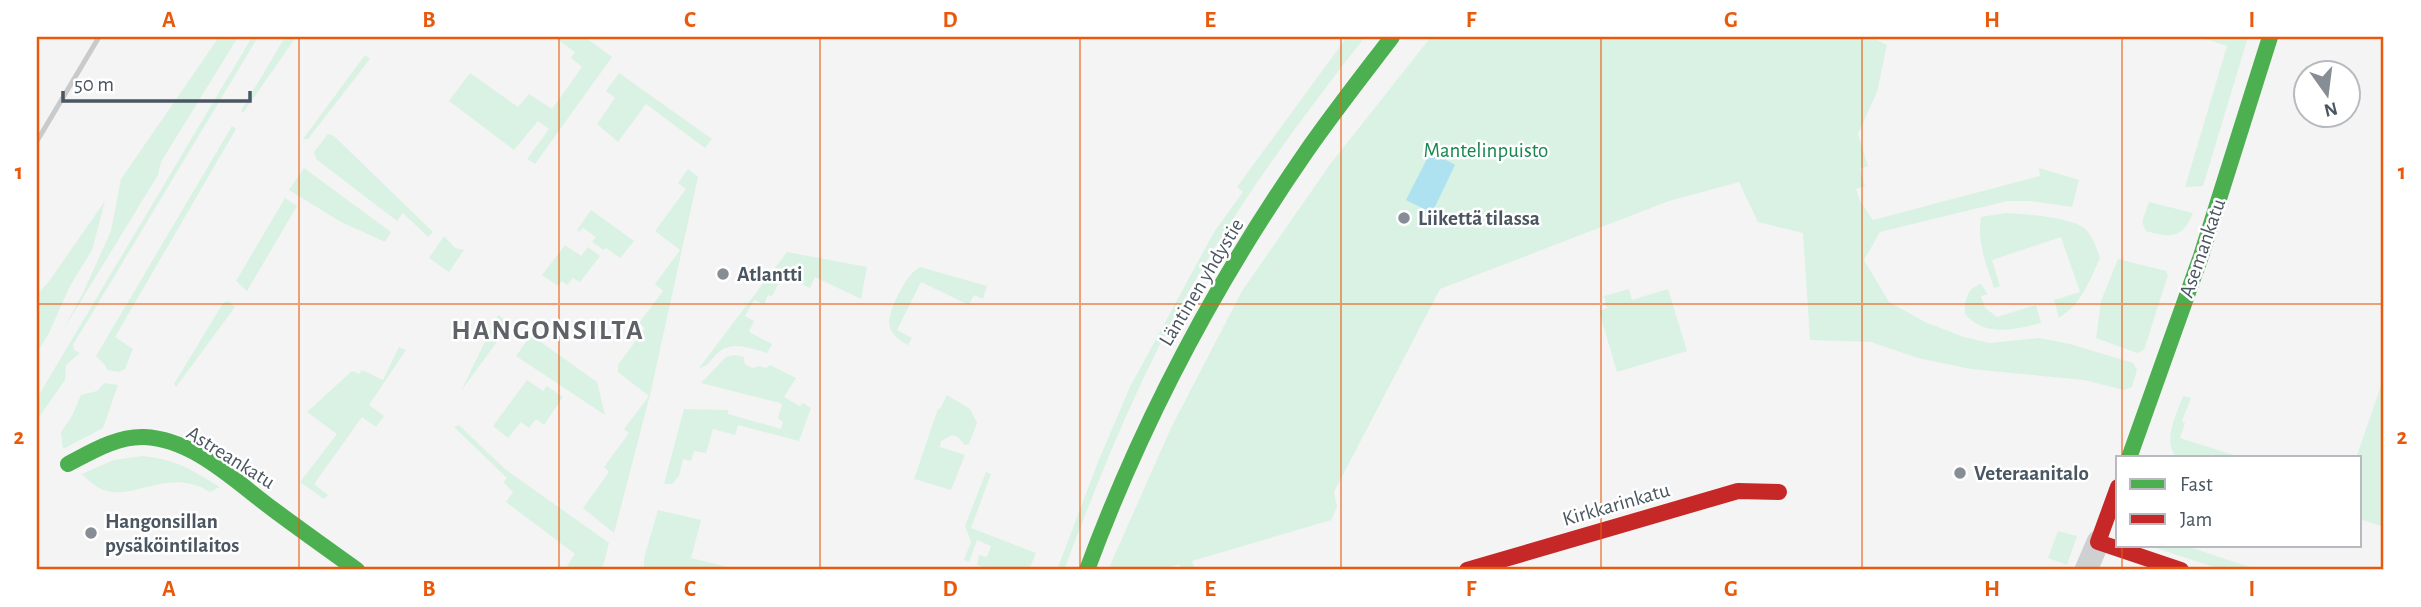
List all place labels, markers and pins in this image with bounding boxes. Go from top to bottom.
place label: Liikettä tilassa [1418,208,1540,229]
marker: Liikettä tilassa [1396,210,1412,226]
place label: Atlantti [737,264,803,285]
marker: Atlantti [715,266,731,282]
place label: Veteraanitalo [1974,463,2089,484]
marker: Veteraanitalo [1952,465,1968,481]
place label: Hangonsillan pysäköintilaitos [105,511,239,556]
marker: Hangonsillan pysäköintilaitos [83,525,99,541]

